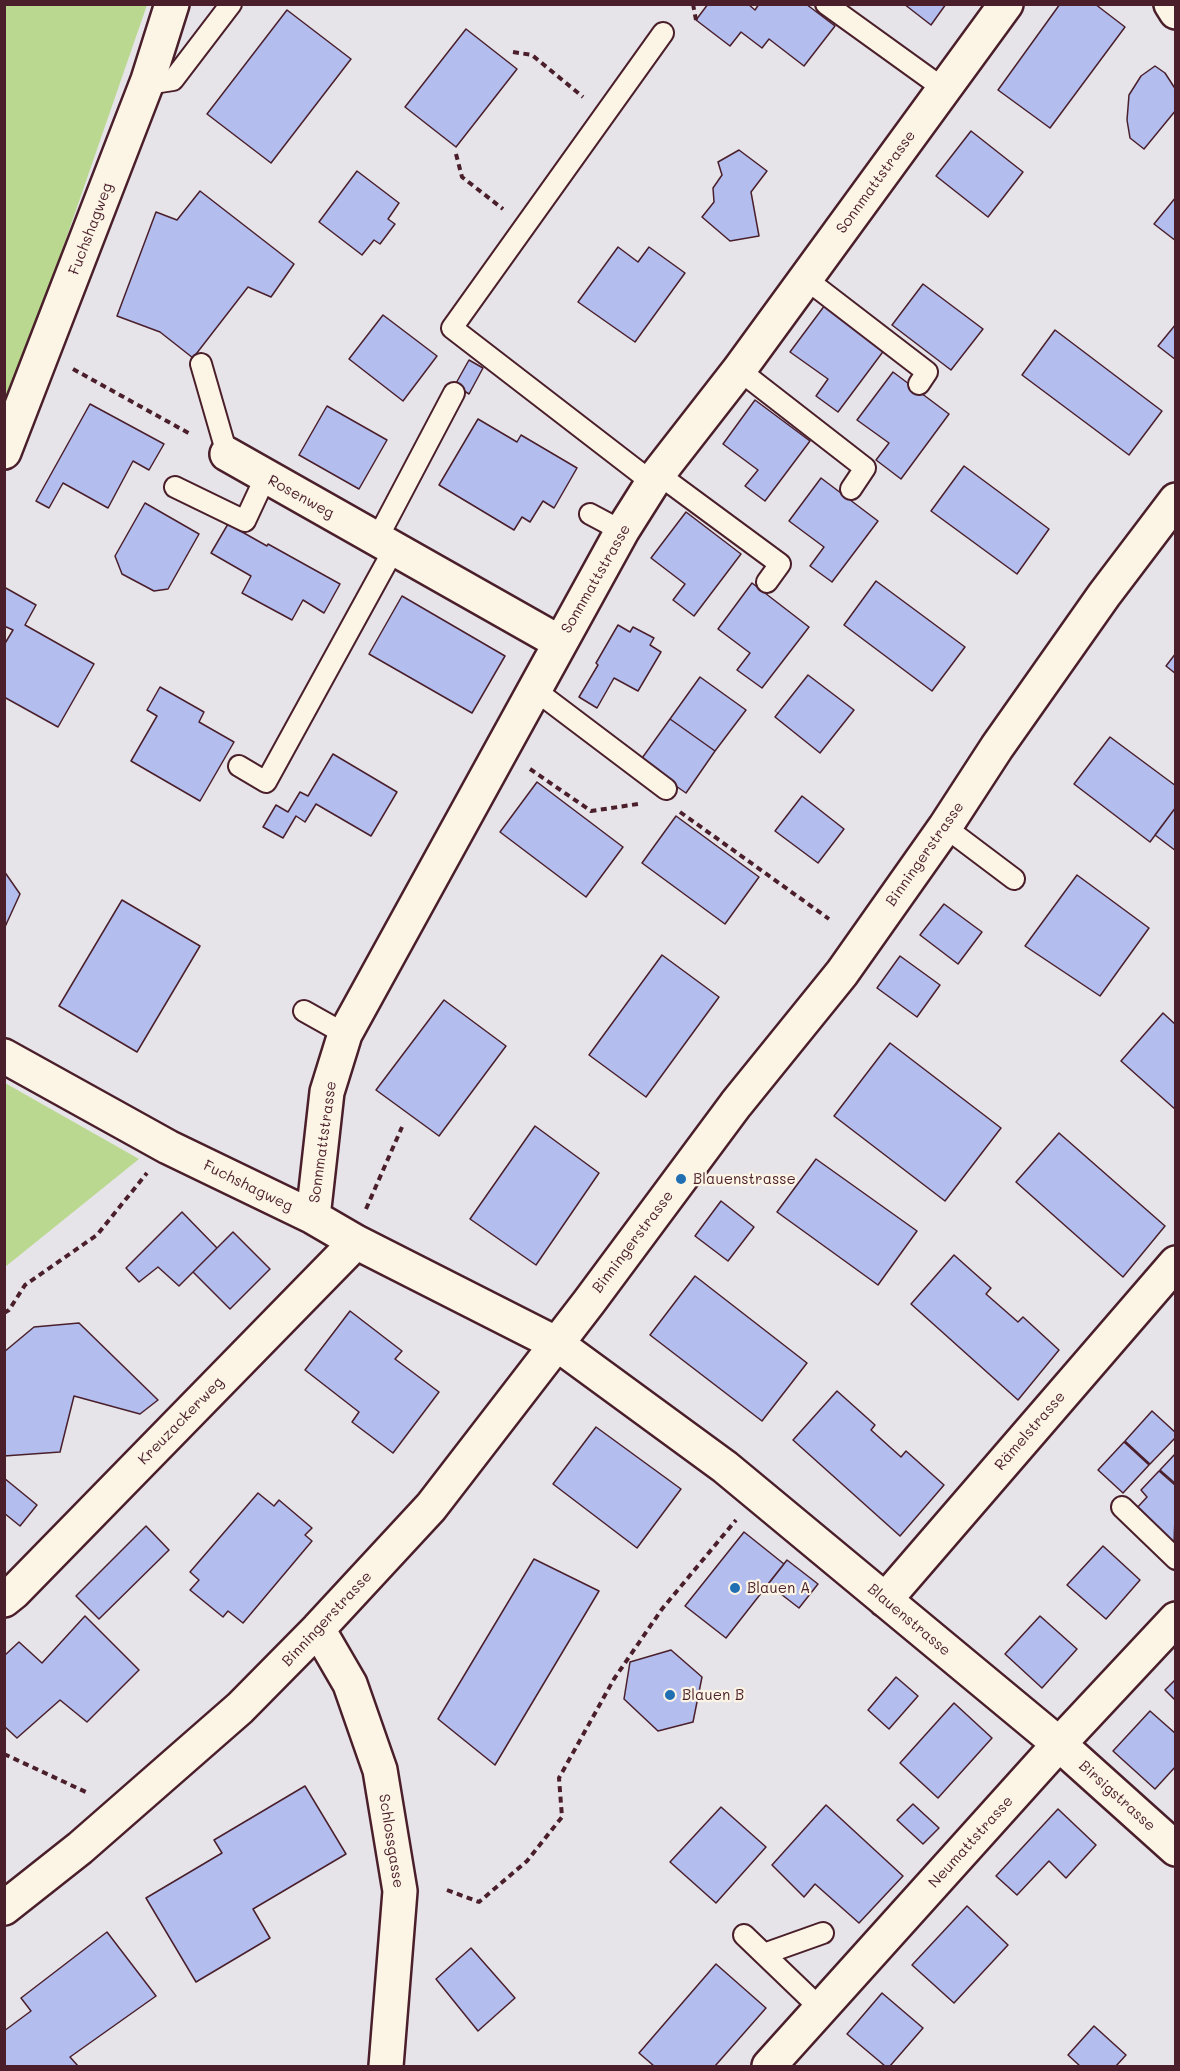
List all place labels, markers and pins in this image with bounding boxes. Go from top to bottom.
place label: Blauenstrasse [693,1170,796,1188]
marker: Blauenstrasse [674,1172,688,1186]
place label: Blauen A [747,1579,810,1597]
marker: Blauen A [728,1581,742,1595]
place label: Blauen B [682,1686,744,1704]
marker: Blauen B [663,1688,677,1702]

